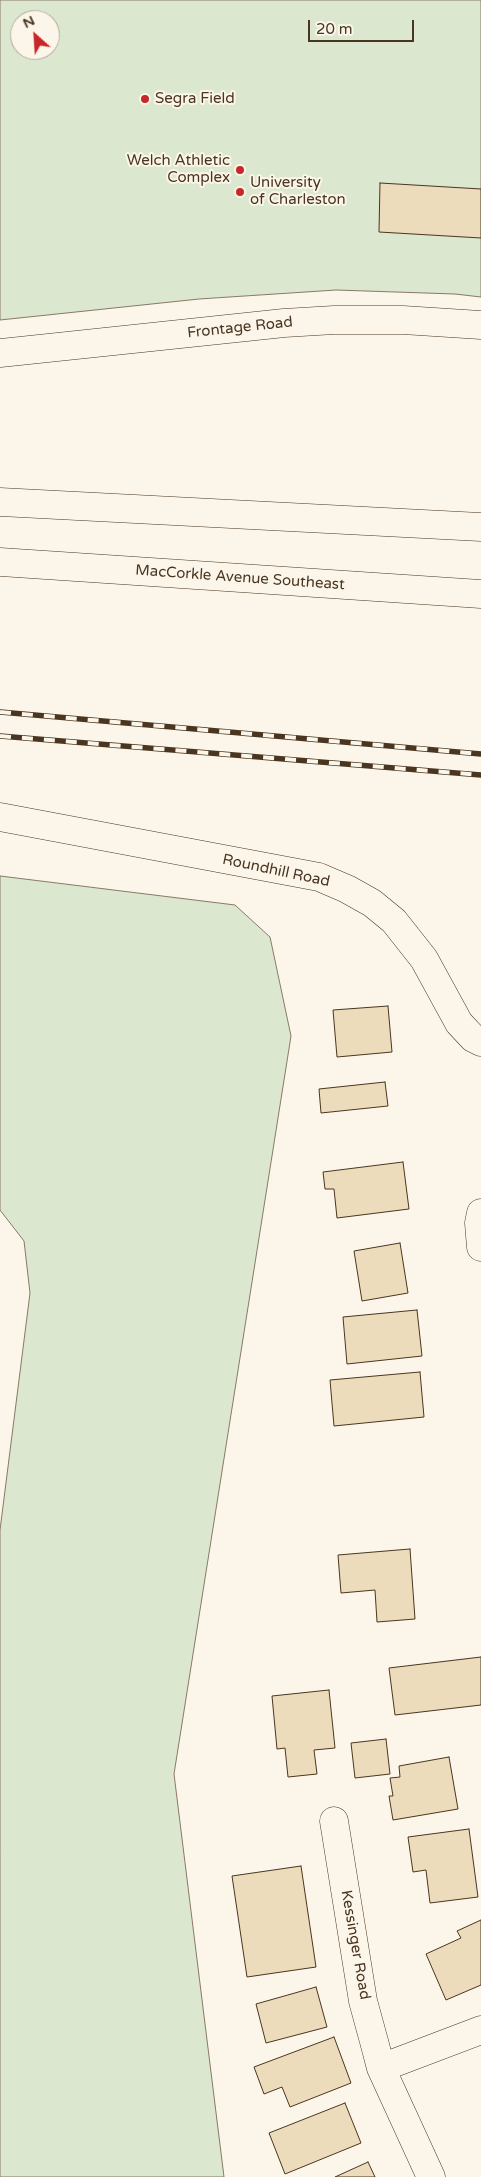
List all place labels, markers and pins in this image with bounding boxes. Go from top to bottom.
place label: Segra Field [155,90,235,108]
marker: Segra Field [139,93,151,105]
place label: Welch Athletic Complex [127,152,230,187]
marker: Welch Athletic Complex [234,164,246,176]
place label: University of Charleston [250,174,346,209]
marker: University of Charleston [234,186,246,198]

